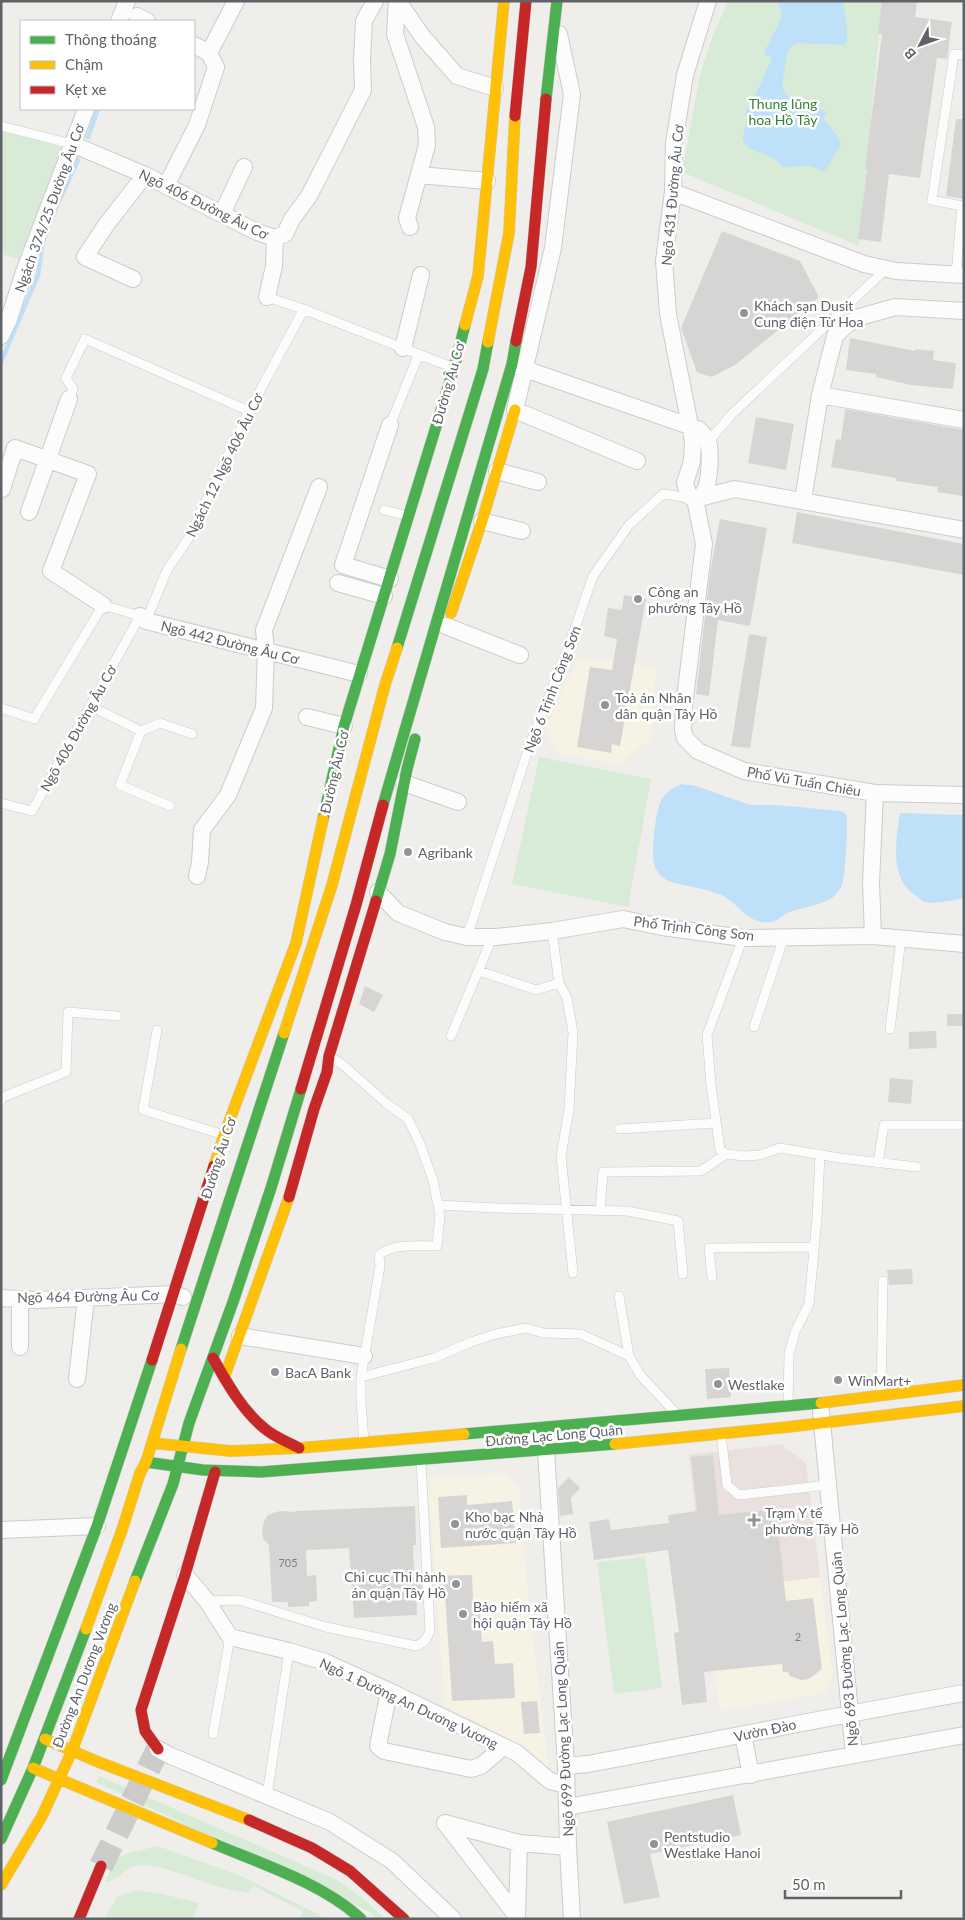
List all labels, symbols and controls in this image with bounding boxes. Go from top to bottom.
legend [20,20,195,110]
north arrow [895,20,945,70]
text: Thông thoáng [65,30,157,48]
text: B [900,45,919,63]
text: Chậm [65,55,103,73]
text: Kẹt xe [65,80,107,98]
park label: Thung lũng hoa Hồ Tây [749,95,818,128]
street label: Ngách 374/25 Đường Âu Cơ [11,121,88,295]
street label: Ngõ 431 Đường Âu Cơ [657,123,687,266]
street label: Ngõ 406 Đường Âu Cơ [137,165,272,243]
place label: Khách sạn Dusit Cung điện Từ Hoa [754,297,864,330]
marker: Khách sạn Dusit Cung điện Từ Hoa [738,307,750,319]
street label: Đường Âu Cơ [428,340,468,426]
street label: Ngách 12 Ngõ 406 Âu Cơ [182,390,266,540]
place label: Công an phường Tây Hồ [648,583,742,616]
marker: Công an phường Tây Hồ [632,593,644,605]
street label: Ngõ 442 Đường Âu Cơ [159,617,301,668]
street label: Ngõ 6 Trịnh Công Sơn [520,623,584,755]
street label: Ngõ 406 Đường Âu Cơ [36,661,120,794]
place label: Toà án Nhân dân quận Tây Hồ [615,689,717,722]
marker: Toà án Nhân dân quận Tây Hồ [599,699,611,711]
street label: Đường Âu Cơ [316,728,352,815]
street label: Phố Vũ Tuấn Chiêu [746,763,862,799]
place label: Agribank [418,844,474,861]
marker: Agribank [402,846,414,858]
street label: Phố Trịnh Công Sơn [633,912,755,944]
street label: Đường Âu Cơ [197,1115,239,1201]
street label: Ngõ 464 Đường Âu Cơ [17,1286,159,1306]
place label: BacA Bank [285,1364,352,1381]
marker: BacA Bank [269,1366,281,1378]
place label: WinMart+ [848,1372,911,1389]
marker: WinMart+ [832,1374,844,1386]
place label: Westlake [728,1376,785,1393]
marker: Westlake [712,1378,724,1390]
street label: Đường Lạc Long Quân [484,1421,624,1449]
place label: Trạm Y tế phường Tây Hồ [765,1504,859,1537]
place label: Kho bạc Nhà nước quận Tây Hồ [465,1508,577,1541]
marker: Trạm Y tế phường Tây Hồ [747,1513,761,1527]
marker: Kho bạc Nhà nước quận Tây Hồ [449,1518,461,1530]
street label: Ngõ 693 Đường Lạc Long Quân [827,1551,861,1747]
house number: 705 [278,1556,298,1569]
place label: Chi cục Thi hành án quận Tây Hồ [344,1568,446,1601]
marker: Chi cục Thi hành án quận Tây Hồ [450,1578,462,1590]
place label: Bảo hiểm xã hội quận Tây Hồ [473,1598,572,1631]
street label: Đường An Dương Vương [48,1600,120,1750]
marker: Bảo hiểm xã hội quận Tây Hồ [457,1608,469,1620]
house number: 2 [795,1630,801,1643]
street label: Ngõ 699 Đường Lạc Long Quân [549,1641,577,1837]
street label: Ngõ 1 Đường An Dương Vương [317,1654,501,1752]
street label: Vườn Đào [732,1715,798,1745]
place label: Pentstudio Westlake Hanoi [664,1828,761,1861]
marker: Pentstudio Westlake Hanoi [648,1838,660,1850]
scale bar [785,1868,901,1900]
text: 50 m [792,1875,826,1893]

